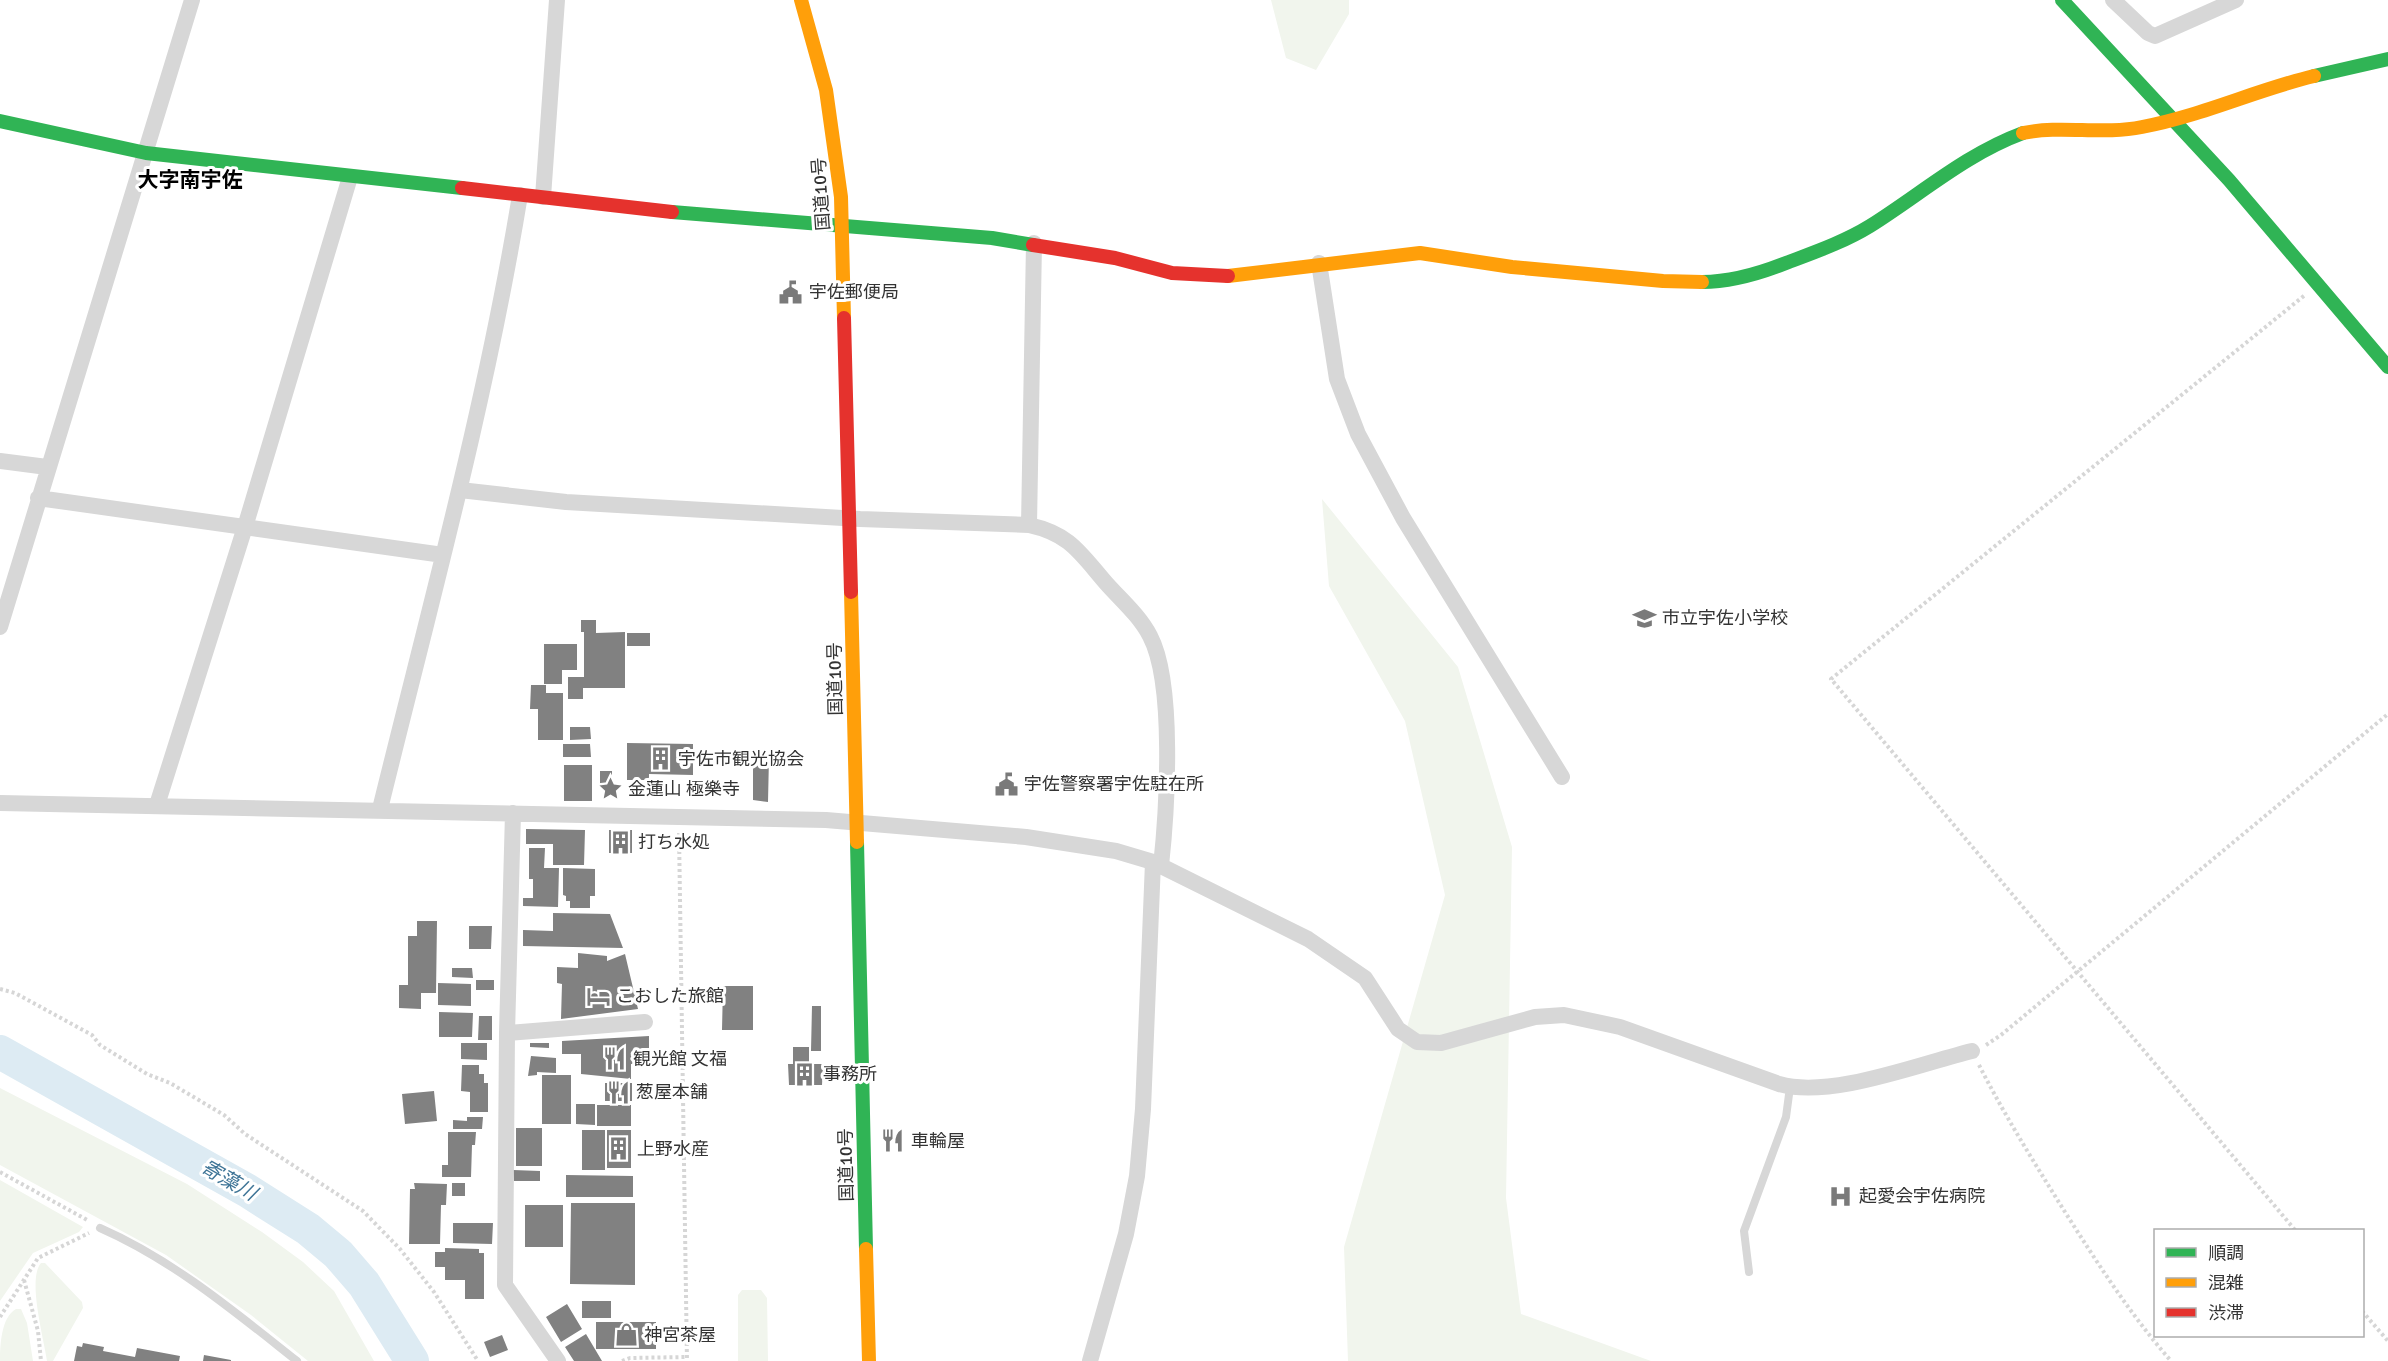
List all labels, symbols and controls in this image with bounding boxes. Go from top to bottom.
street label: 国道10号 [807,157,835,231]
district label: 大字南宇佐 [138,167,243,193]
public building icon: 宇佐郵便局 [778,279,804,305]
place label: 宇佐郵便局 [809,281,899,303]
school or university icon: 市立宇佐小学校 [1631,605,1657,631]
place label: 市立宇佐小学校 [1662,607,1788,629]
street label: 国道10号 [823,642,847,716]
building icon: 宇佐市観光協会 [647,746,673,772]
place label: 宇佐市観光協会 [678,748,804,770]
public building icon: 宇佐警察署宇佐駐在所 [993,771,1019,797]
place label: 宇佐警察署宇佐駐在所 [1024,773,1204,795]
place icon: 金蓮山 極樂寺 [597,776,623,802]
place label: 金蓮山 極樂寺 [628,778,740,800]
building icon: 打ち水処 [607,829,633,855]
place label: 打ち水処 [638,831,710,853]
hotel icon: こおした旅館 [585,983,611,1009]
place label: こおした旅館 [616,985,724,1007]
restaurant icon: 観光館 文福 [602,1046,628,1072]
place label: 観光館 文福 [633,1048,727,1070]
building icon: 事務所 [792,1061,818,1087]
place label: 事務所 [823,1063,877,1085]
restaurant icon: 葱屋本舗 [605,1079,631,1105]
place label: 葱屋本舗 [636,1081,708,1103]
street label: 国道10号 [834,1128,858,1202]
restaurant icon: 車輪屋 [880,1128,906,1154]
place label: 車輪屋 [911,1130,965,1152]
building icon: 上野水産 [606,1136,632,1162]
place label: 上野水産 [637,1138,709,1160]
water label: 寄藻川 [197,1155,263,1207]
hospital icon: 起愛会宇佐病院 [1828,1183,1854,1209]
place label: 起愛会宇佐病院 [1859,1185,1985,1207]
legend [2154,1229,2364,1337]
text: 順調 [2208,1242,2244,1264]
text: 混雑 [2208,1272,2244,1294]
text: 渋滞 [2208,1302,2244,1324]
shop icon: 神宮茶屋 [613,1322,639,1348]
place label: 神宮茶屋 [644,1324,716,1346]

